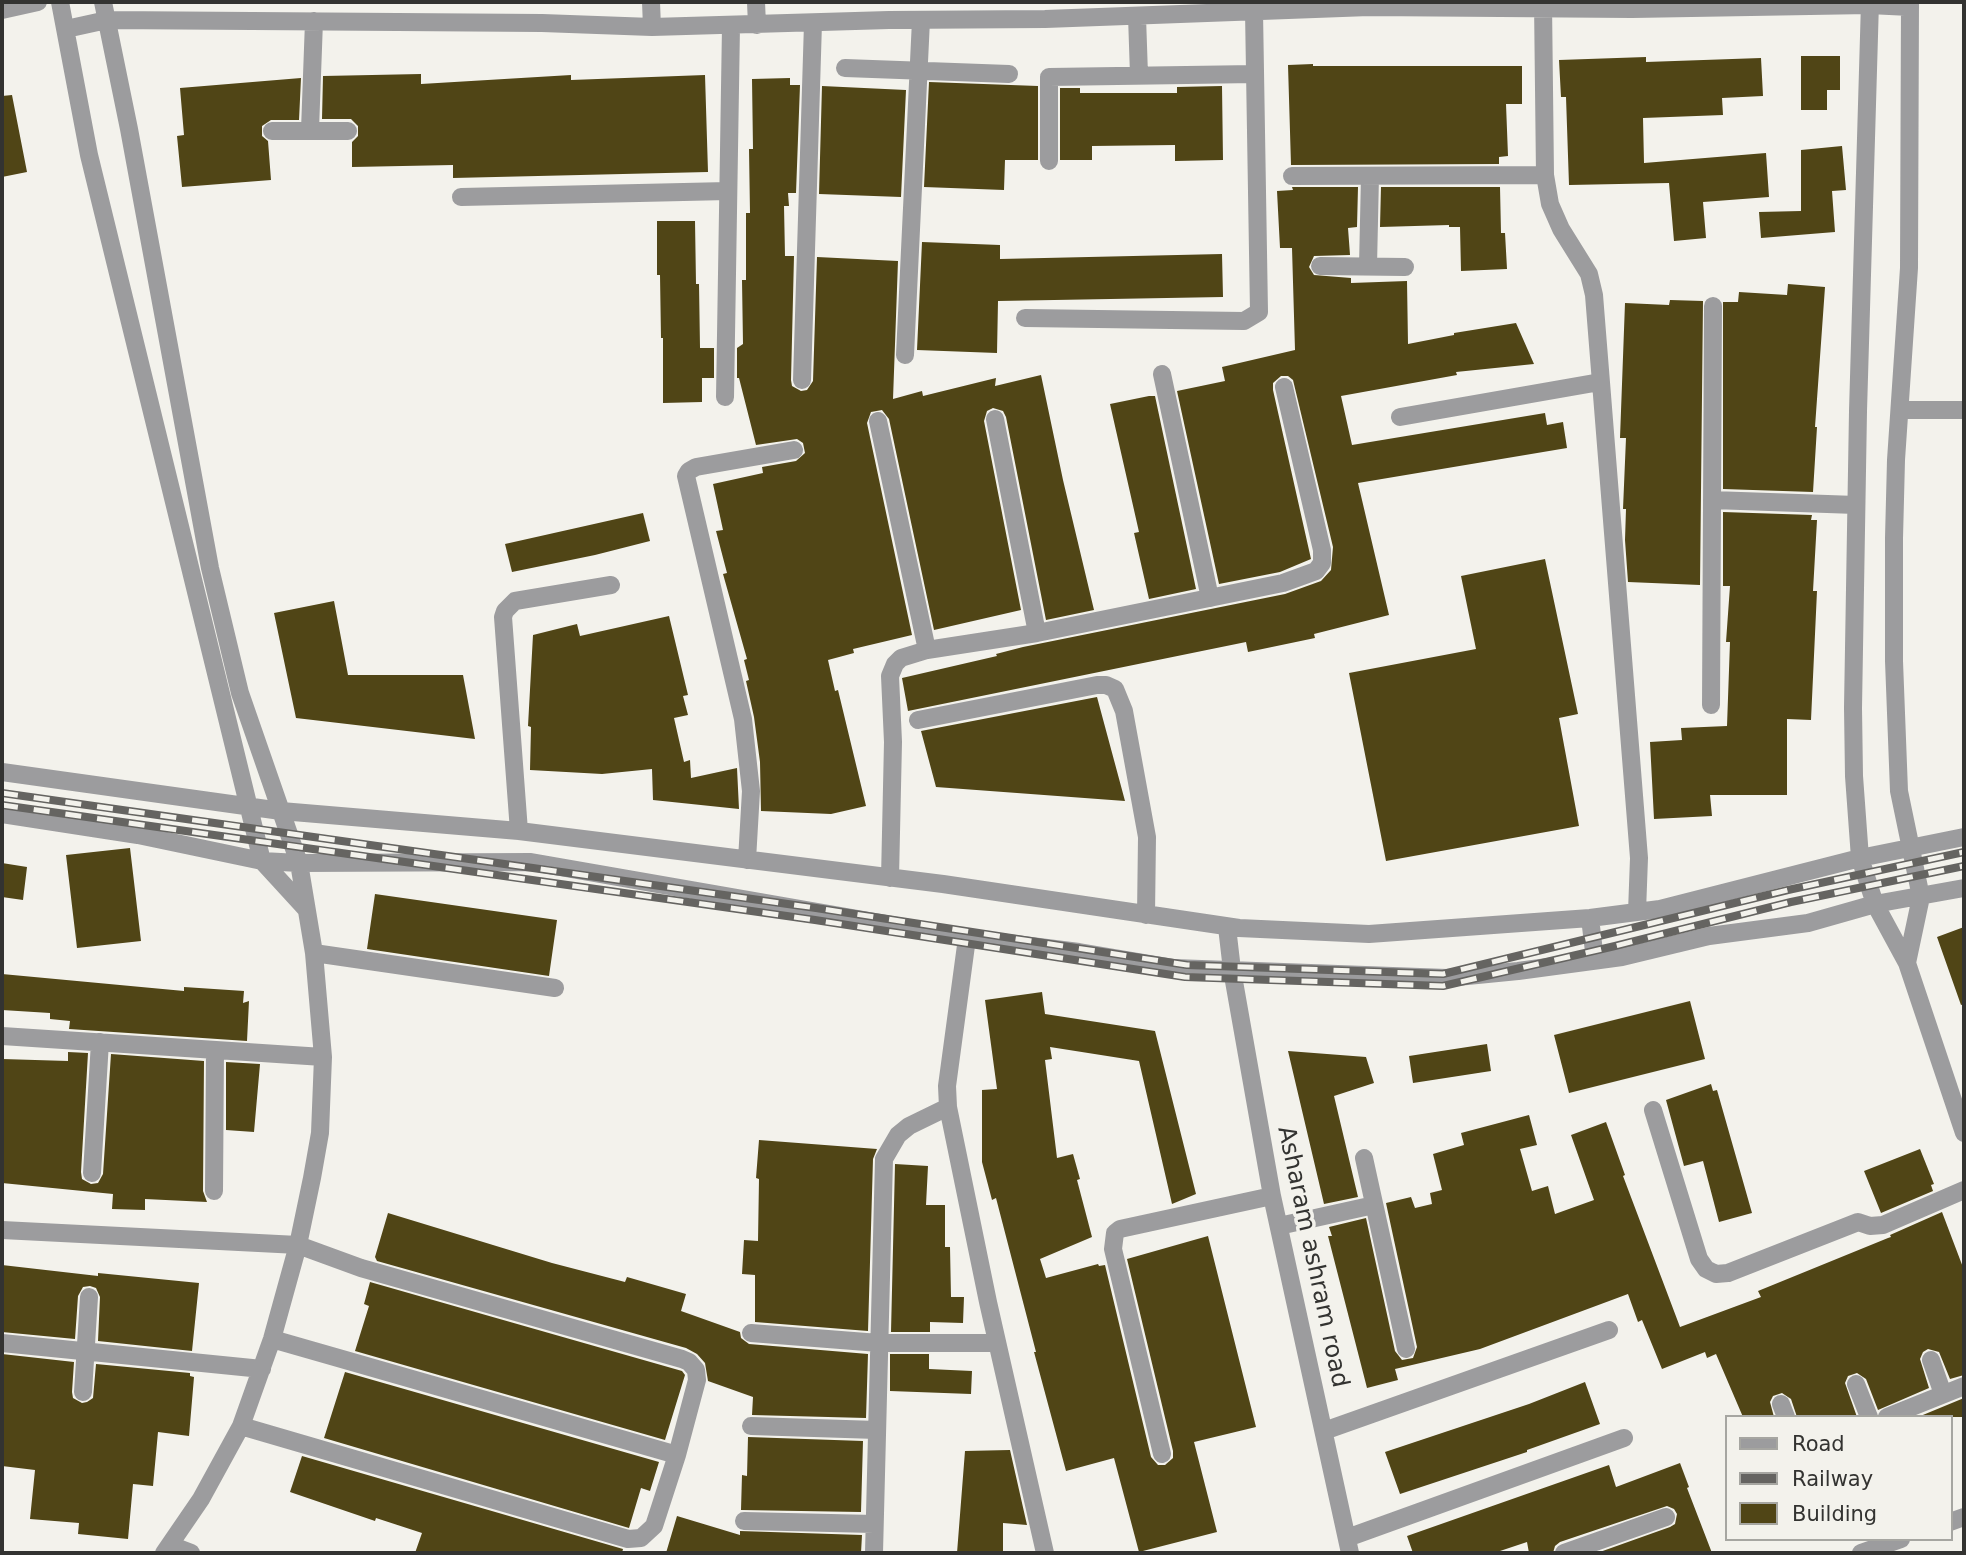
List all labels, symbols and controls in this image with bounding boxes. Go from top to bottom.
street label: Asharam ashram road [1270,1124,1354,1390]
legend [1724,1415,1952,1541]
text: Road [1792,1432,1845,1456]
text: Railway [1792,1467,1873,1491]
text: Building [1792,1502,1877,1526]

